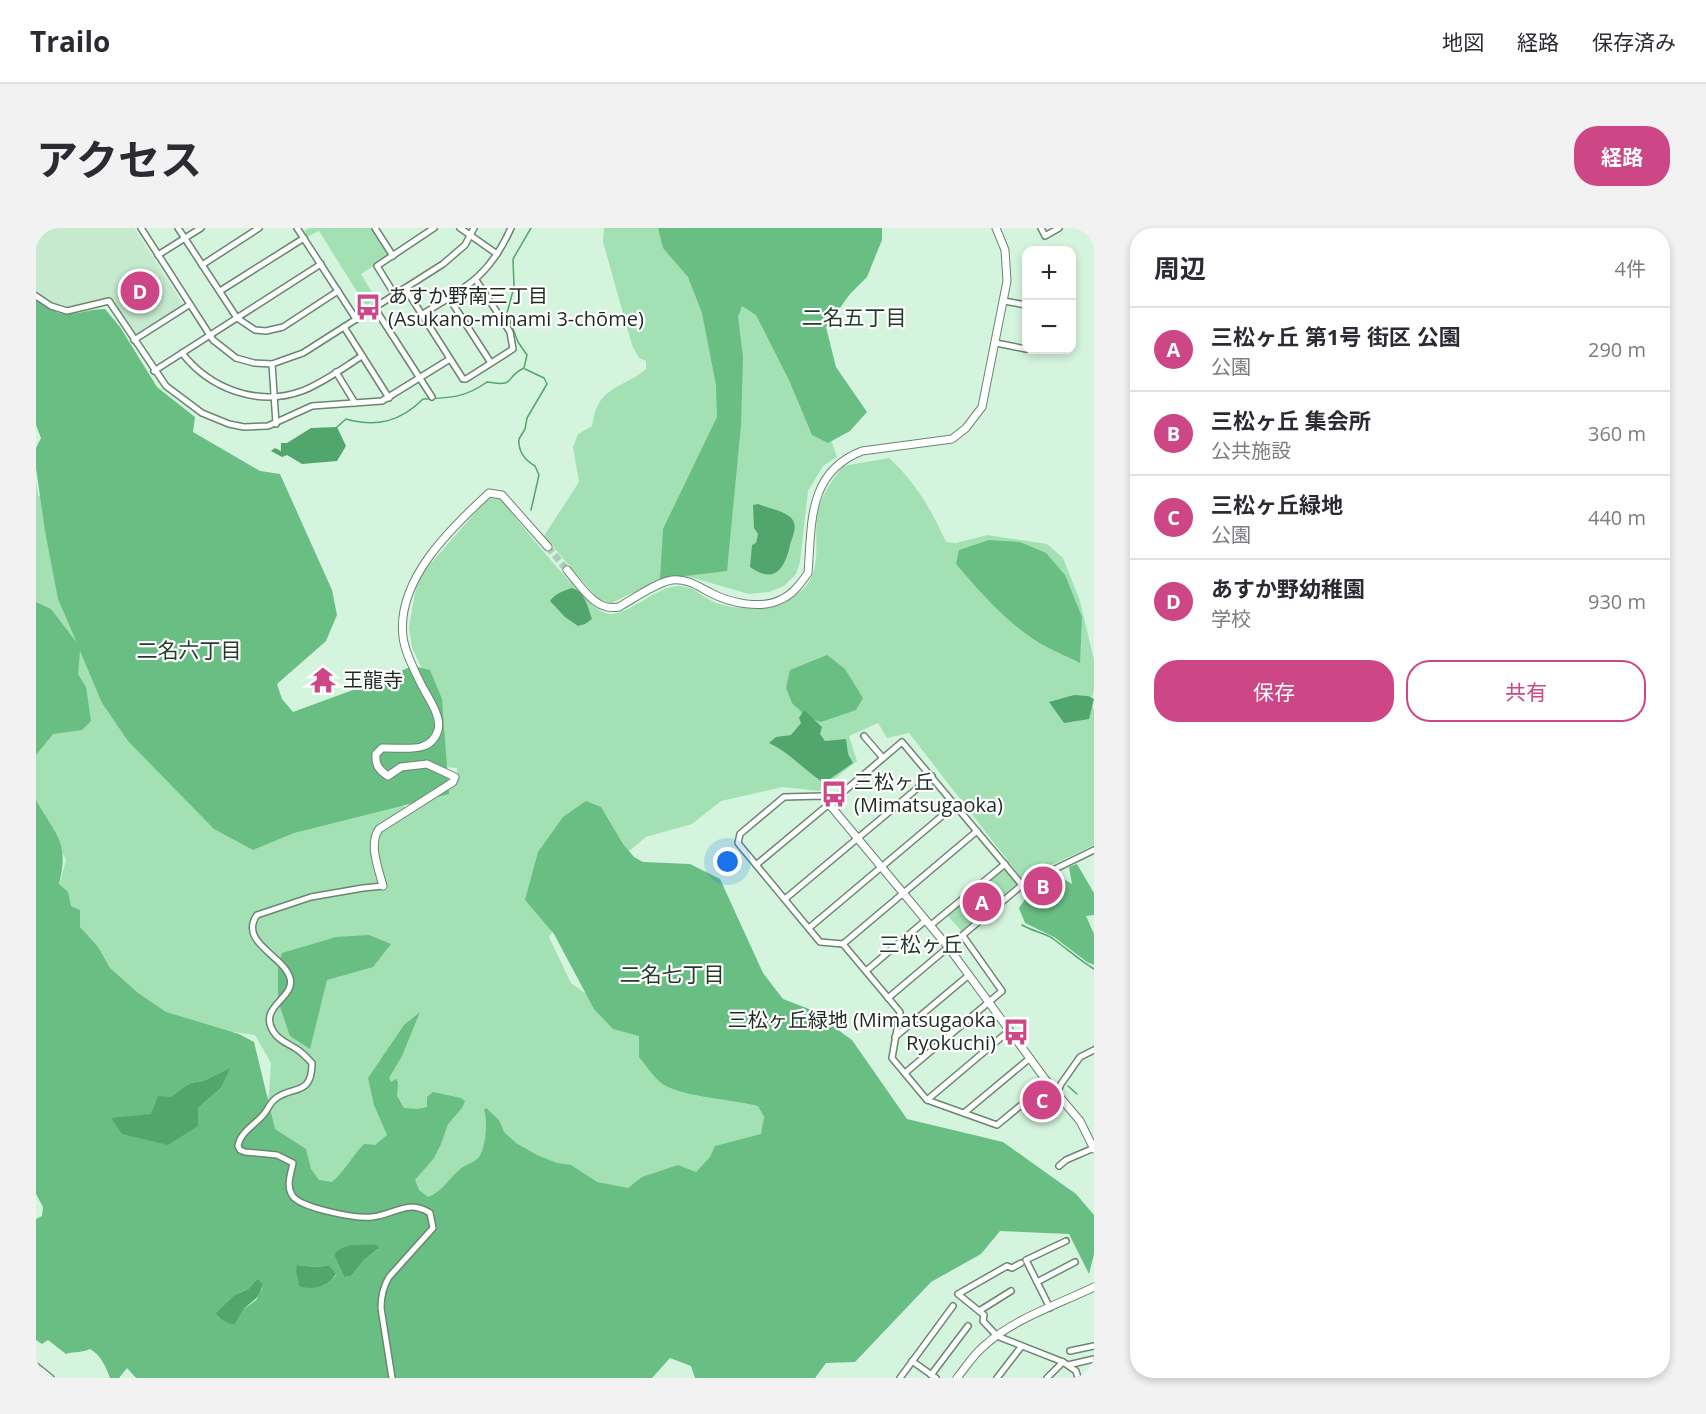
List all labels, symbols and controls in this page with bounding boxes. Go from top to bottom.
text: Trailo [30,22,110,60]
text: 地図 [1442,28,1484,56]
text: 経路 [1517,28,1559,56]
text: 保存済み [1592,28,1676,56]
button: 経路 [1574,126,1670,186]
text: アクセス [36,130,202,187]
map controls [1022,246,1076,354]
button: + [1022,246,1076,300]
text: 周辺 [1154,250,1206,286]
text: 4件 [1615,255,1646,282]
pin: D [120,268,160,314]
place label: あすか野南三丁目 (Asukano-minami 3-chōme) [388,282,644,332]
bus stop icon: あすか野南三丁目 (Asukano-minami 3-chōme) [353,292,383,322]
button: − [1022,300,1076,354]
district label: 二名五丁目 [802,303,907,331]
text: 三松ヶ丘 第1号 街区 公園 [1211,321,1461,351]
text: A [1167,336,1180,363]
text: 290 m [1588,336,1646,363]
text: 公園 [1211,353,1251,380]
text: 三松ヶ丘 集会所 [1211,405,1371,435]
text: B [1167,420,1180,447]
text: 360 m [1588,420,1646,447]
text: 公共施設 [1211,437,1291,464]
text: 三松ヶ丘緑地 [1211,489,1343,519]
text: C [1167,504,1180,531]
text: 440 m [1588,504,1646,531]
text: 公園 [1211,521,1251,548]
text: あすか野幼稚園 [1211,573,1365,603]
text: D [1166,588,1181,615]
text: 930 m [1588,588,1646,615]
text: 学校 [1211,605,1251,632]
district label: 二名六丁目 [137,636,242,664]
button: 保存 [1154,660,1394,722]
button: 共有 [1406,660,1646,722]
temple icon: 王龍寺 [308,665,338,695]
place label: 王龍寺 [343,666,403,693]
place label: 三松ヶ丘 (Mimatsugaoka) [854,768,1003,818]
bus stop icon: 三松ヶ丘 (Mimatsugaoka) [819,779,849,809]
your location [713,847,742,876]
pin: B [1024,864,1062,908]
pin: A [962,880,1002,924]
district label: 三松ヶ丘 [879,930,963,958]
district label: 二名七丁目 [620,960,725,988]
place label: 三松ヶ丘緑地 (Mimatsugaoka Ryokuchi) [728,1006,996,1056]
bus stop icon: 三松ヶ丘緑地 (Mimatsugaoka Ryokuchi) [1001,1017,1031,1047]
pin: C [1022,1078,1062,1122]

